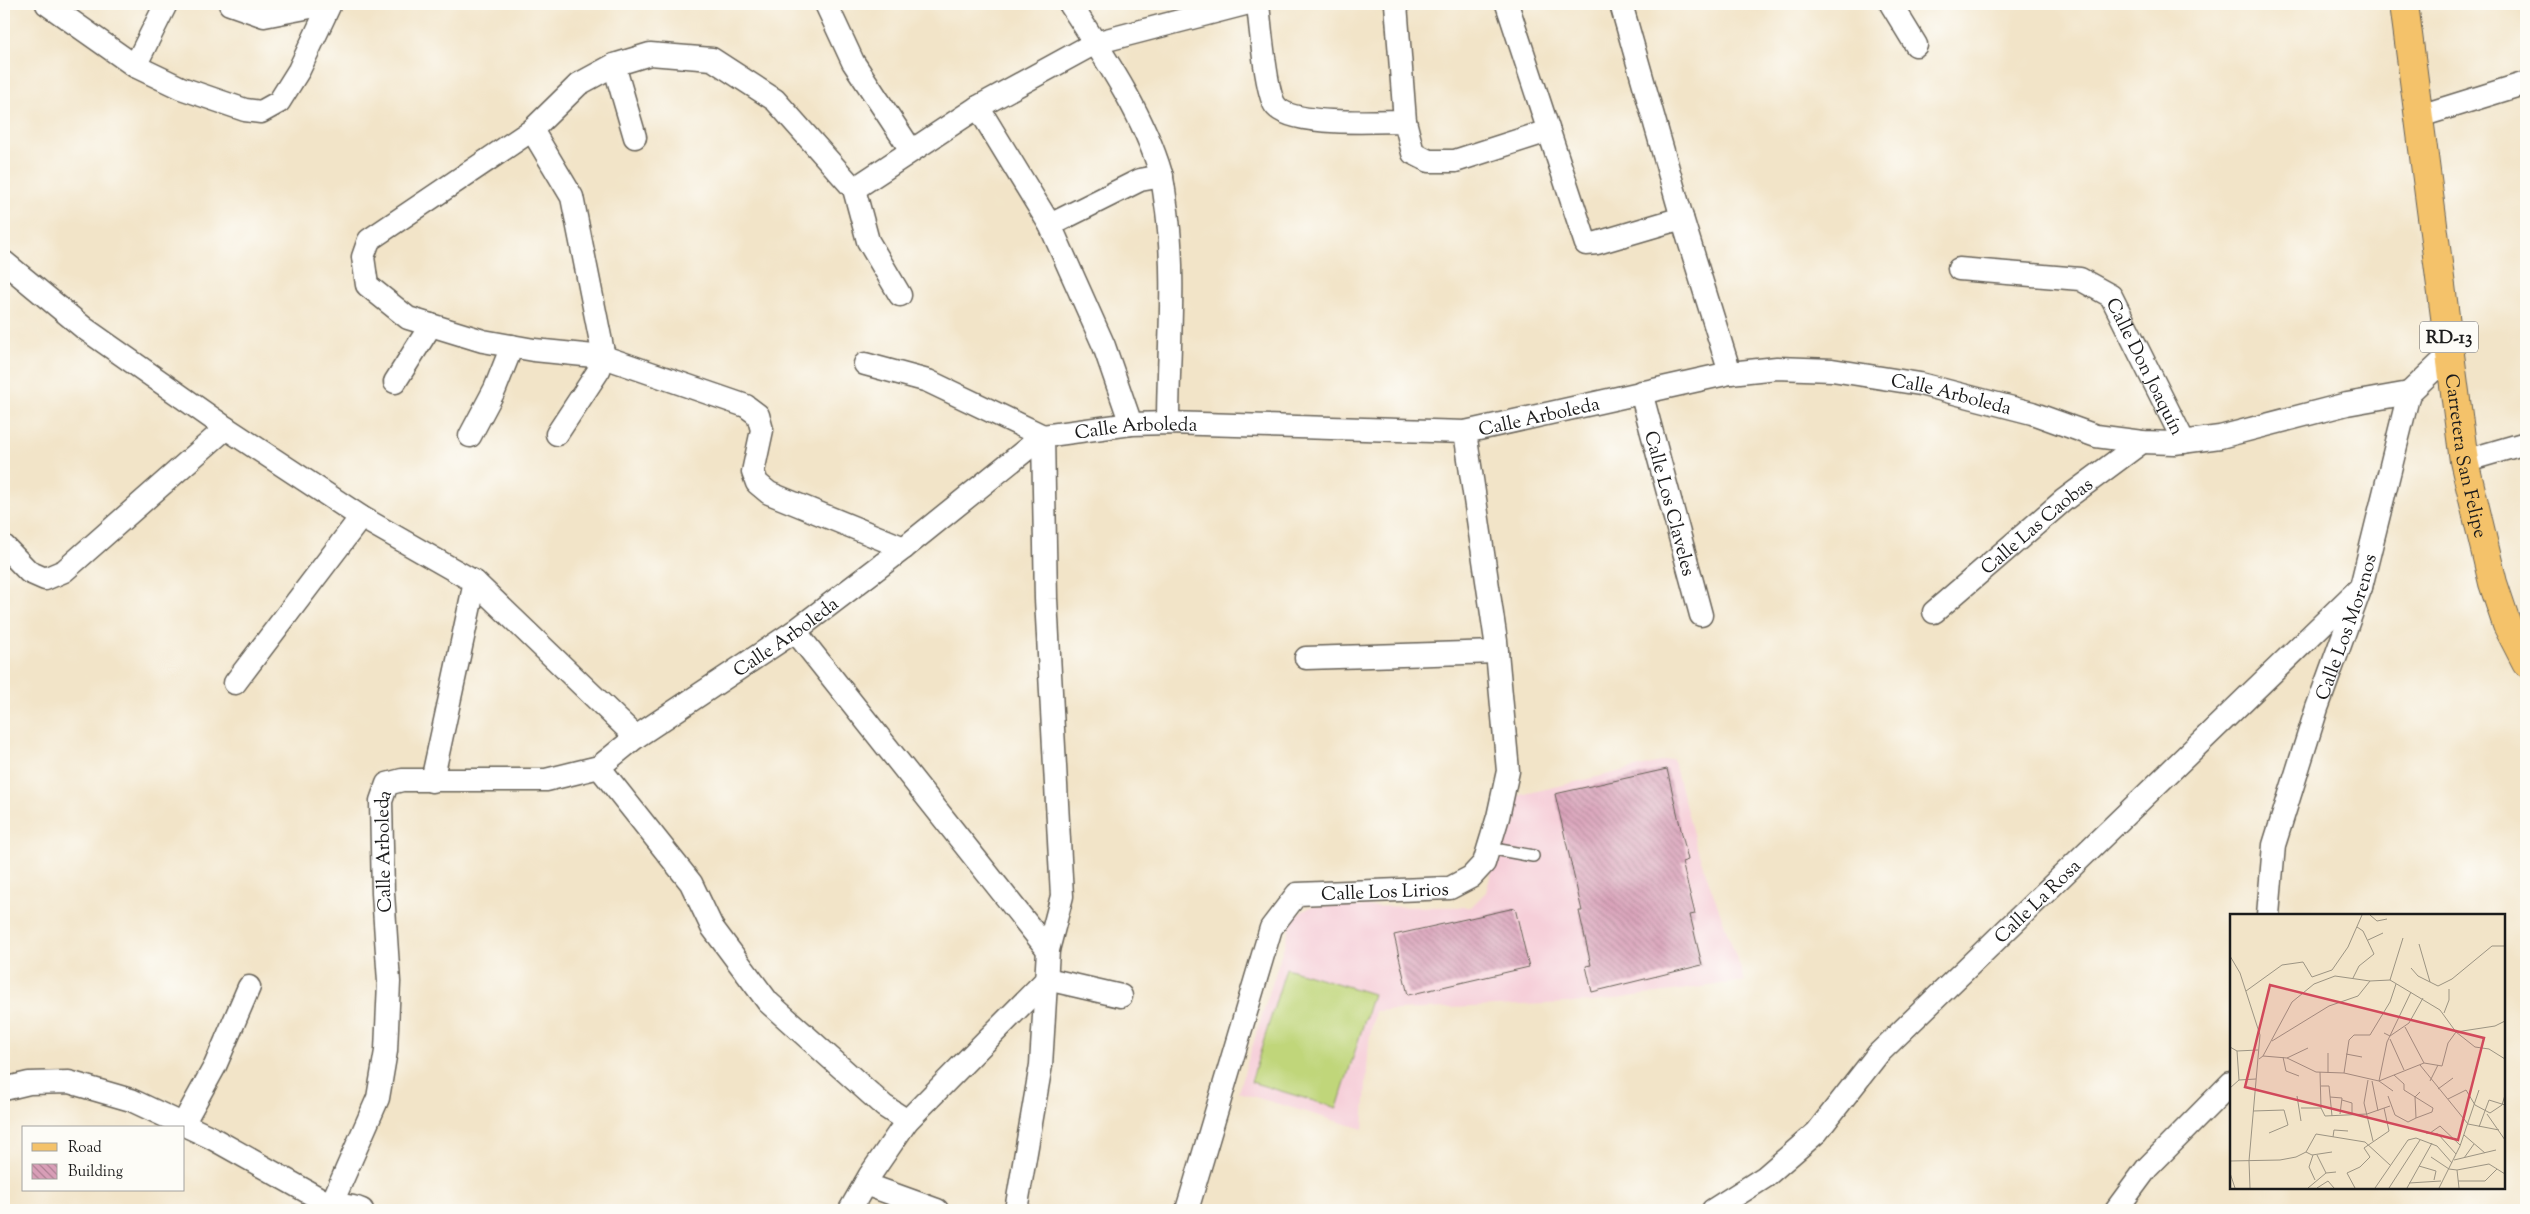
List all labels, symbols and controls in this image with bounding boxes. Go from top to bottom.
street label: Calle Don Joaquín [2098,294,2189,440]
road number: RD-13 [2420,322,2478,352]
street label: Calle Arboleda [1889,369,2014,423]
street label: Carretera San Felipe [2437,372,2493,541]
street label: Calle Arboleda [1476,391,1603,445]
street label: Calle Arboleda [1073,412,1198,448]
street label: Calle Los Claveles [1636,428,1701,579]
street label: Calle Las Caobas [1976,472,2099,582]
street label: Calle Los Morenos [2310,551,2385,704]
street label: Calle Arboleda [728,591,845,685]
street label: Calle Arboleda [370,786,400,914]
street label: Calle La Rosa [1989,854,2088,951]
street label: Calle Los Lirios [1321,877,1449,909]
inset map [2230,914,2505,1189]
legend [22,1126,185,1192]
text: Road [68,1138,102,1159]
text: Building [68,1162,123,1183]

